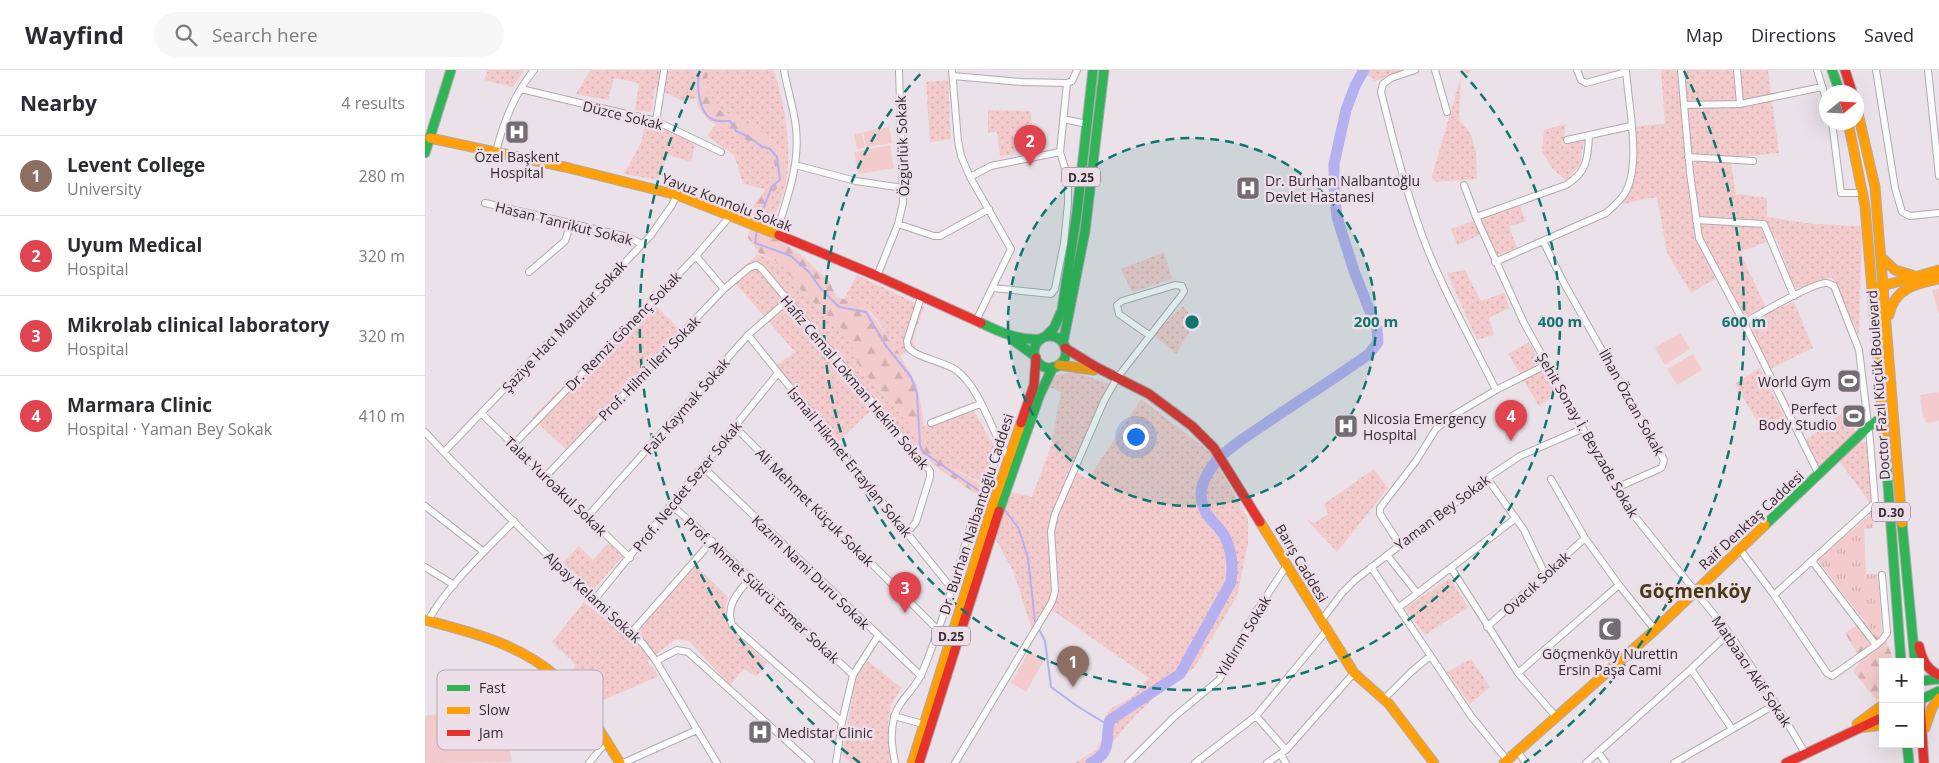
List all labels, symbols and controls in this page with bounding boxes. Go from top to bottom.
search box [154,12,504,57]
text: Wayfind [25,18,124,51]
icon: search [172,21,200,49]
text: Search here [212,22,318,48]
text: Map [1686,23,1723,47]
text: Directions [1751,23,1836,47]
text: Saved [1864,23,1914,47]
north arrow [1819,85,1864,130]
text: Nearby [20,89,97,117]
text: 4 results [341,92,405,114]
street label: Özgürlük Sokak [891,95,913,197]
street label: Düzce Sokak [581,96,666,134]
hospital icon: Özel Başkent Hospital [504,119,530,145]
pin: 2 [1014,125,1046,166]
place label: Özel Başkent Hospital [475,147,559,182]
text: Levent College [67,152,205,178]
text: 1 [31,165,41,187]
text: 280 m [359,165,405,187]
street label: Yavuz Konnolu Sokak [659,168,796,236]
road number: D.25 [1062,168,1100,186]
place label: Dr. Burhan Nalbantoğlu Devlet Hastanesi [1265,171,1420,206]
hospital icon: Dr. Burhan Nalbantoğlu Devlet Hastanesi [1235,175,1261,201]
text: University [67,178,141,200]
street label: Hasan Tanrikut Sokak [493,197,635,249]
text: Uyum Medical [67,232,202,258]
text: 2 [31,245,41,267]
text: 320 m [359,245,405,267]
street label: Şaziye Hacı Maltızlar Sokak [498,255,631,396]
text: Hospital [67,258,129,280]
street label: Dr. Remzi Gönenç Sokak [561,267,685,395]
street label: Doctor Fazıl Küçük Boulevard [1862,289,1894,481]
street label: Hafiz Cemal Lokman Hekim Sokak [777,291,934,473]
street label: Prof. Hilmi İleri Sokak [594,311,705,425]
text: 200 m [1354,311,1398,331]
text: 400 m [1538,311,1582,331]
text: 600 m [1722,311,1766,331]
text: Mikrolab clinical laboratory [67,312,329,338]
centre of rings [1183,313,1201,331]
text: 3 [31,325,41,347]
text: 320 m [359,325,405,347]
text: Hospital [67,338,129,360]
street label: İlhan Özcan Sokak [1595,345,1669,459]
street label: Şehit Sonay İ. Beyzade Sokak [1533,349,1643,522]
street label: Faiz Kaymak Sokak [639,353,734,458]
sports icon: World Gym [1836,368,1862,394]
place label: World Gym [1758,372,1831,391]
street label: İsmail Hikmet Ertaylan Sokak [783,383,917,542]
text: Marmara Clinic [67,392,212,418]
place label: Perfect Body Studio [1759,399,1837,434]
pin: 4 [1495,400,1527,441]
sports icon: Perfect Body Studio [1841,403,1867,429]
text: 4 [31,405,41,427]
text: 410 m [359,405,405,427]
place label: Nicosia Emergency Hospital [1363,409,1487,444]
street label: Dr. Burhan Nalbantoğlu Caddesi [934,411,1018,617]
hospital icon: Nicosia Emergency Hospital [1333,413,1359,439]
street label: Prof. Necdet Sezer Sokak [628,416,746,555]
text: Hospital · Yaman Bey Sokak [67,418,272,440]
your location [1123,424,1149,450]
street label: Talat Yuroakul Sokak [501,432,612,540]
street label: Ali Mehmet Küçuk Sokak [752,444,879,571]
street label: Raif Denktaş Caddesi [1694,466,1808,574]
street label: Yaman Bey Sokak [1390,470,1494,554]
road number: D.30 [1872,502,1910,522]
street label: Kazım Nami Duru Sokak [748,511,874,634]
street label: Prof. Ahmet Sükrü Esmer Sokak [680,513,844,668]
street label: Barış Caddesi [1271,520,1333,606]
street label: Ovacık Sokak [1498,546,1574,619]
street label: Alpay Kelami Sokak [540,547,646,647]
pin: 3 [889,572,921,613]
district label: Göçmenköy [1639,578,1751,604]
street label: Yıldırım Sokak [1211,591,1275,680]
street label: Matbaacı Akif Sokak [1708,612,1797,731]
mosque icon: Göçmenköy Nurettin Ersin Paşa Cami [1597,616,1623,642]
road number: D.25 [932,626,970,646]
place label: Göçmenköy Nurettin Ersin Paşa Cami [1542,644,1678,679]
pin: 1 [1057,646,1089,687]
map controls [1879,658,1924,748]
button: + [1879,658,1924,703]
legend [437,670,603,750]
text: Fast [479,678,506,697]
text: Slow [479,700,510,719]
button: − [1879,703,1924,748]
hospital icon: Medistar Clinic [747,719,773,745]
text: Jam [477,723,504,742]
place label: Medistar Clinic [777,723,873,742]

